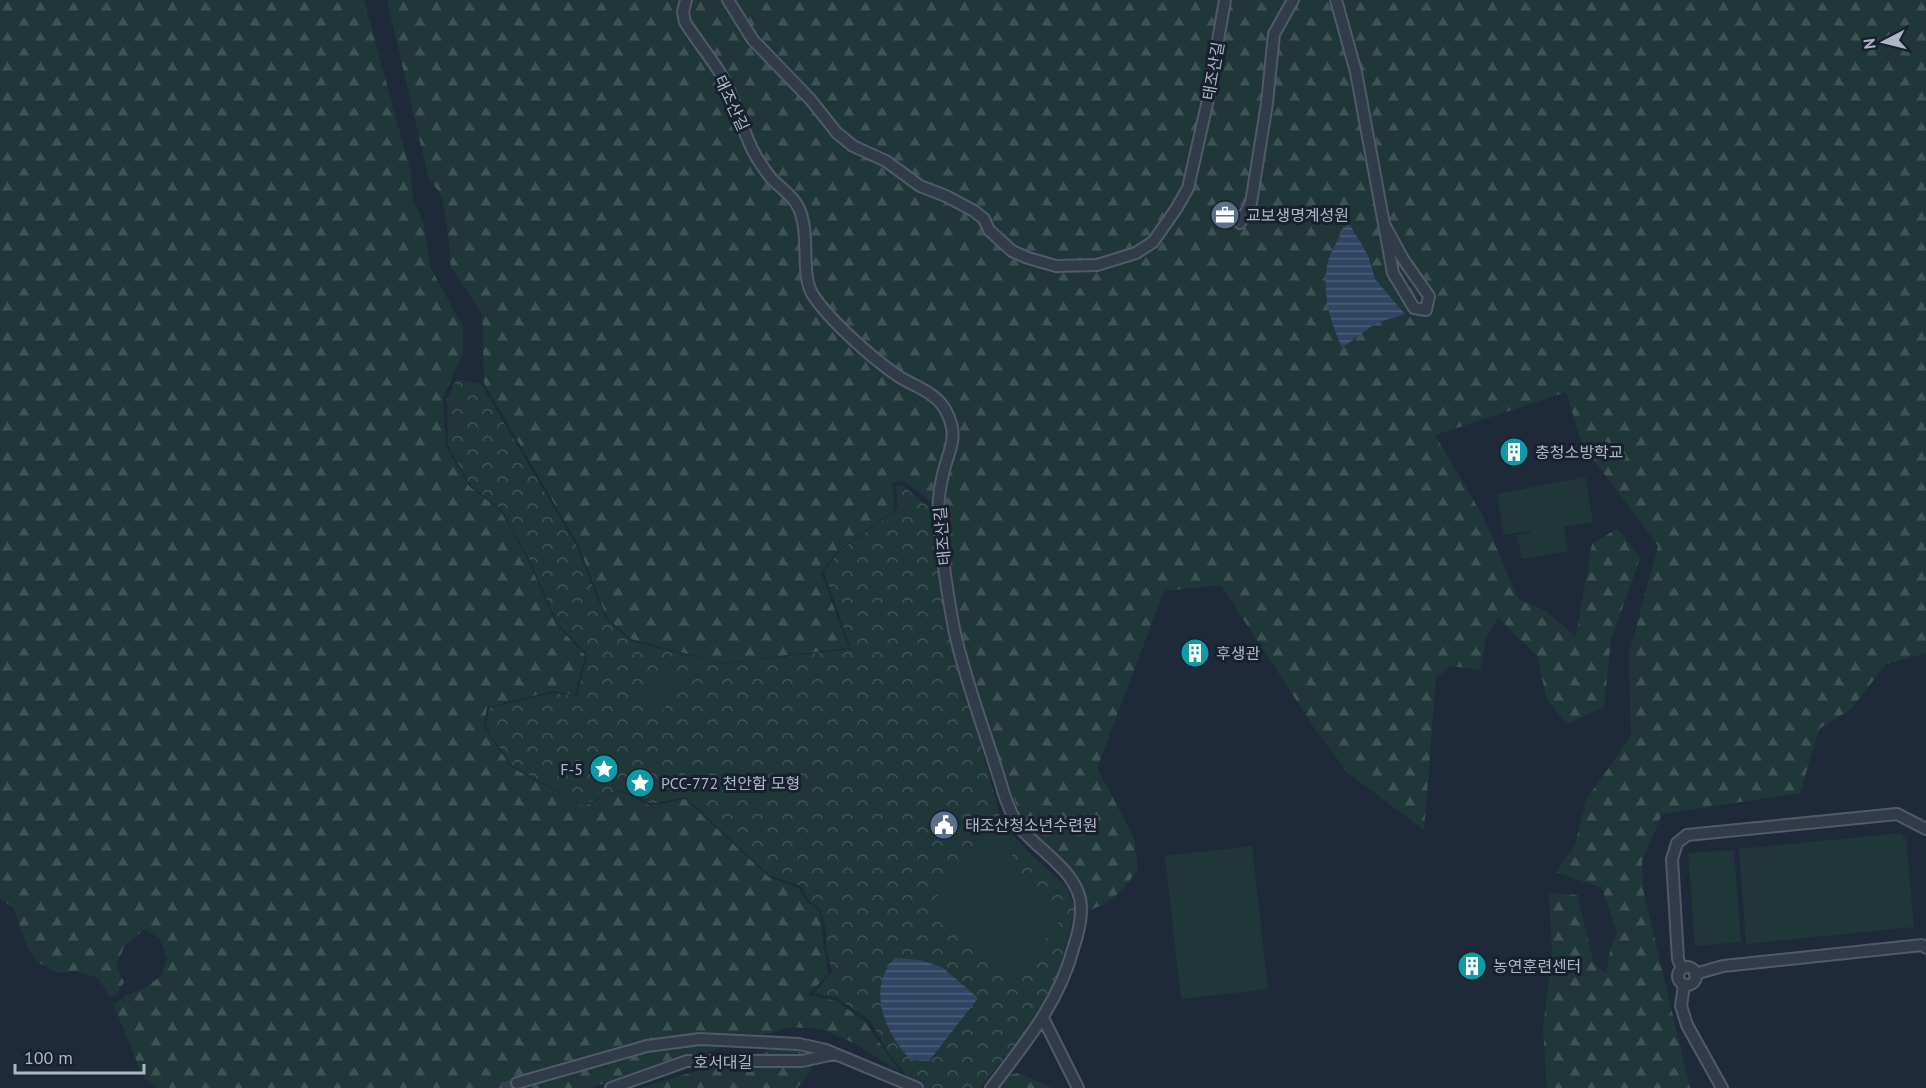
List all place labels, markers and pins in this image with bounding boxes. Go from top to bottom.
office icon: 교보생명계성원 [1209,199,1241,231]
place label: 교보생명계성원 [1246,205,1349,225]
building icon: 충청소방학교 [1498,436,1530,468]
place label: 충청소방학교 [1535,442,1623,462]
building icon: 후생관 [1179,637,1211,669]
place label: 후생관 [1216,643,1260,663]
place icon: F-5 [588,753,620,785]
place label: F-5 [560,759,583,779]
place icon: PCC-772 천안함 모형 [624,767,656,799]
place label: PCC-772 천안함 모형 [661,773,800,793]
public building icon: 태조산청소년수련원 [928,809,960,841]
place label: 태조산청소년수련원 [965,815,1097,835]
building icon: 농연훈련센터 [1456,950,1488,982]
place label: 농연훈련센터 [1493,956,1581,976]

